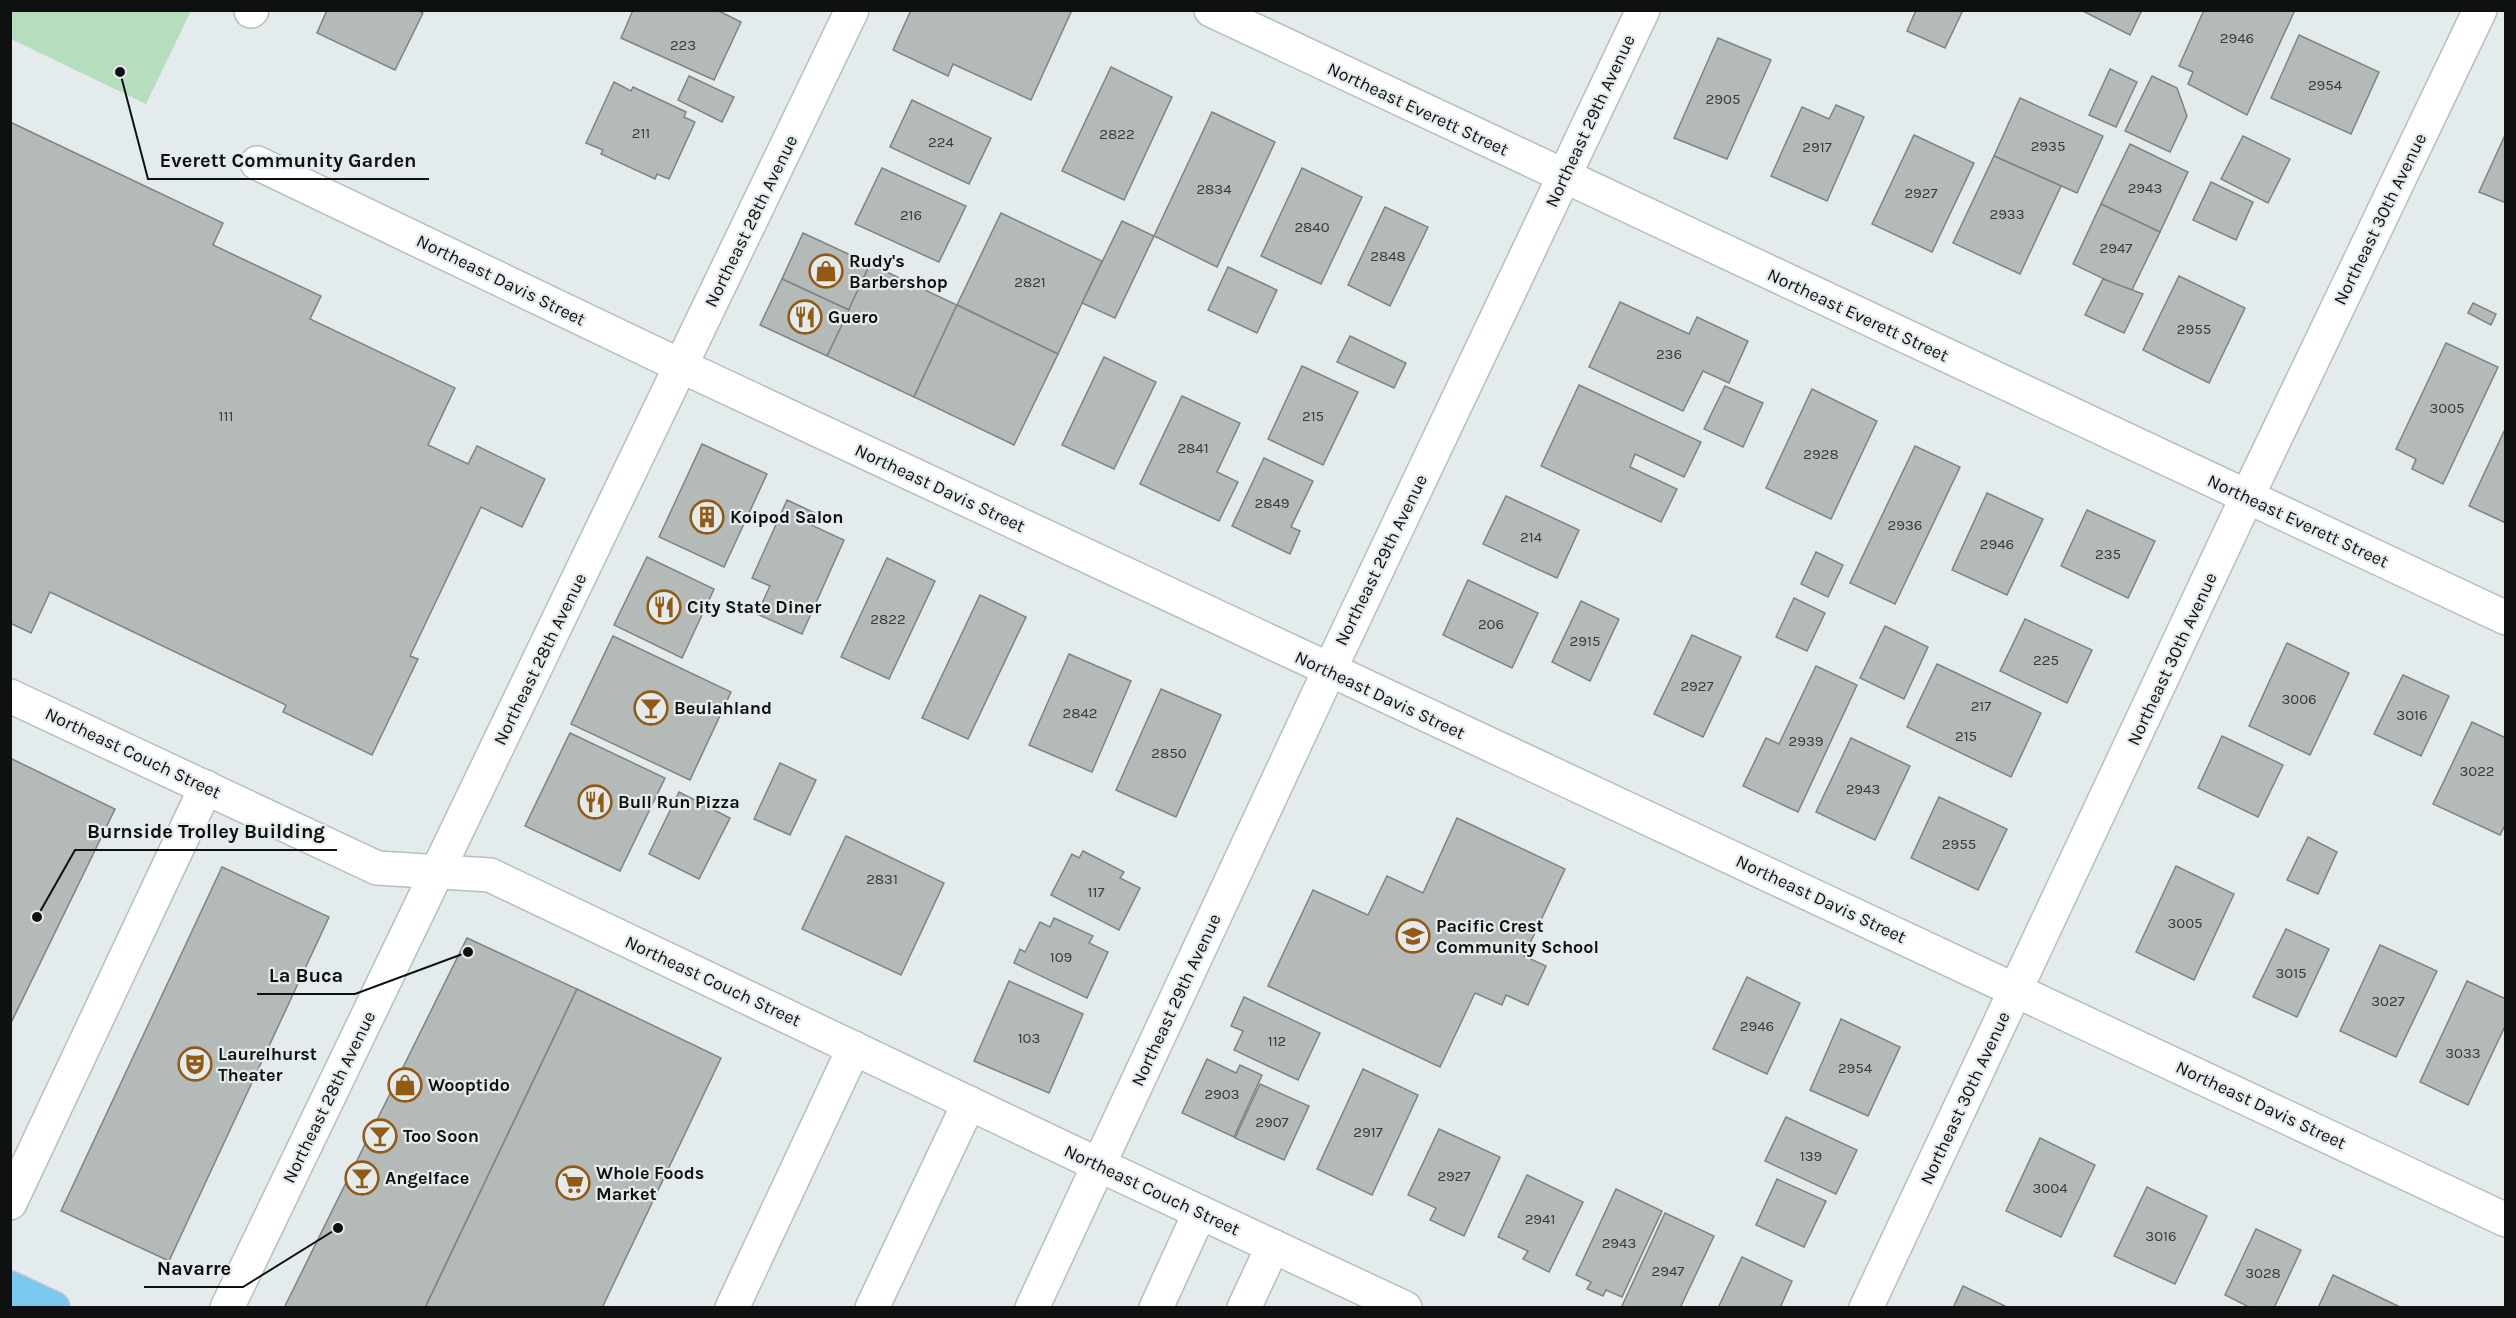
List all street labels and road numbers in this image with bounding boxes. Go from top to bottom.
street label: Northeast 29th Avenue [1540,31,1640,211]
street label: Northeast Everett Street [1324,57,1512,161]
street label: Northeast 30th Avenue [2329,130,2431,308]
street label: Northeast 28th Avenue [700,131,802,311]
street label: Northeast Davis Street [413,229,589,331]
street label: Northeast Everett Street [1764,263,1952,367]
street label: Northeast Davis Street [851,439,1029,537]
street label: Northeast Everett Street [2204,469,2392,573]
street label: Northeast 29th Avenue [1330,471,1432,649]
street label: Northeast 28th Avenue [489,569,591,749]
street label: Northeast 30th Avenue [2122,569,2222,749]
street label: Northeast Davis Street [1291,646,1469,744]
street label: Northeast Couch Street [42,703,225,804]
street label: Northeast Davis Street [1732,850,1910,948]
street label: Northeast 29th Avenue [1126,910,1226,1090]
street label: Northeast Couch Street [622,931,805,1032]
street label: Northeast 28th Avenue [278,1007,380,1187]
street label: Northeast 30th Avenue [1915,1008,2015,1188]
street label: Northeast Davis Street [2172,1056,2350,1154]
street label: Northeast Couch Street [1061,1140,1244,1241]

